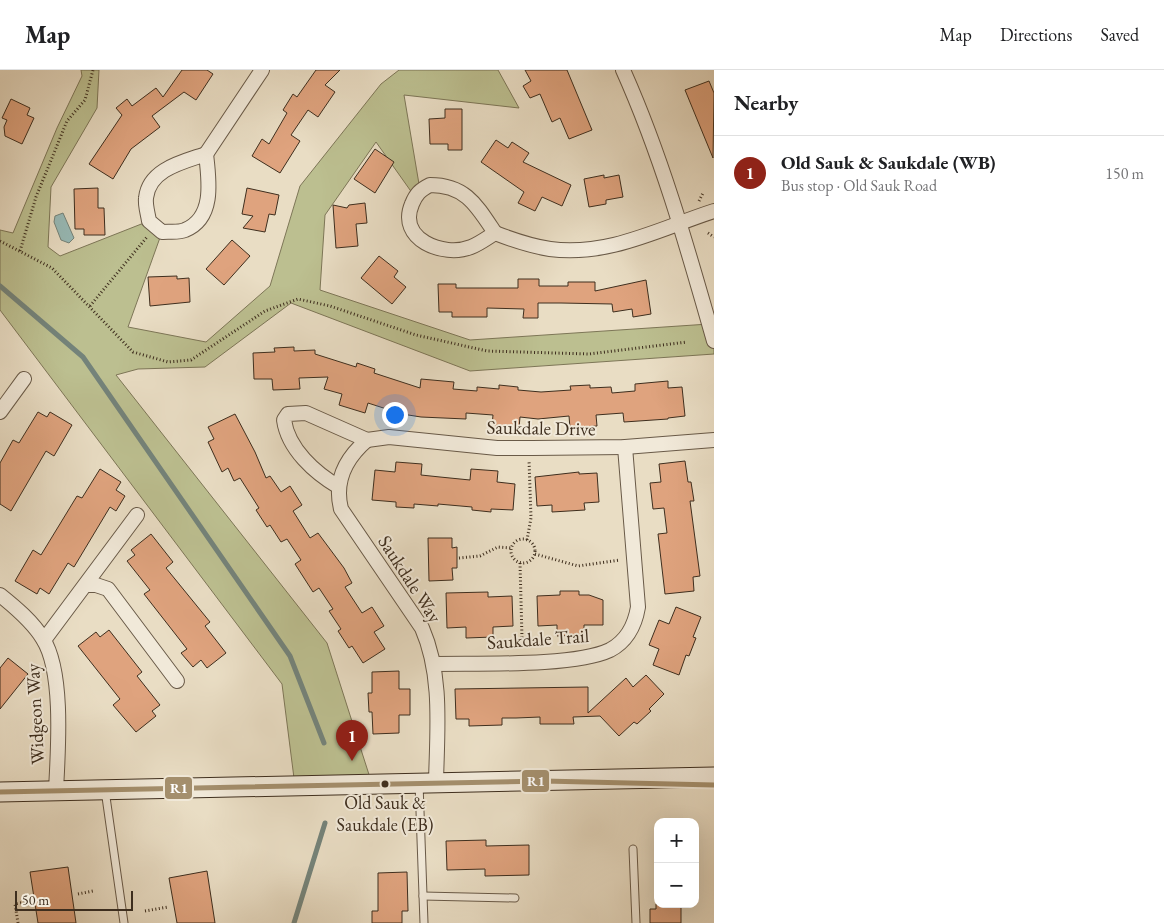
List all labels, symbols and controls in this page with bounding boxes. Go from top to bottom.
text: Map [25,19,70,50]
text: Map [940,23,972,46]
text: Directions [1000,23,1072,46]
text: Saved [1100,23,1139,46]
text: Nearby [734,89,798,116]
text: Old Sauk & Saukdale (WB) [781,150,996,175]
text: 1 [746,163,754,184]
text: 150 m [1105,163,1144,184]
text: Bus stop · Old Sauk Road [781,175,937,196]
your location [382,402,408,428]
street label: Saukdale Drive [486,415,596,441]
street label: Saukdale Way [372,530,448,628]
street label: Saukdale Trail [486,623,590,655]
street label: Widgeon Way [20,662,50,765]
pin: 1 [336,720,368,761]
line badge: R1 [521,769,550,793]
text: R1 [527,772,545,790]
line badge: R1 [164,776,193,800]
text: R1 [170,779,188,797]
marker: Old Sauk & Saukdale (EB) [380,779,390,789]
place label: Old Sauk & Saukdale (EB) [337,791,433,836]
map controls [654,818,699,908]
button: + [654,818,699,863]
button: − [654,863,699,908]
scale bar [15,888,132,911]
text: 50 m [22,891,49,909]

